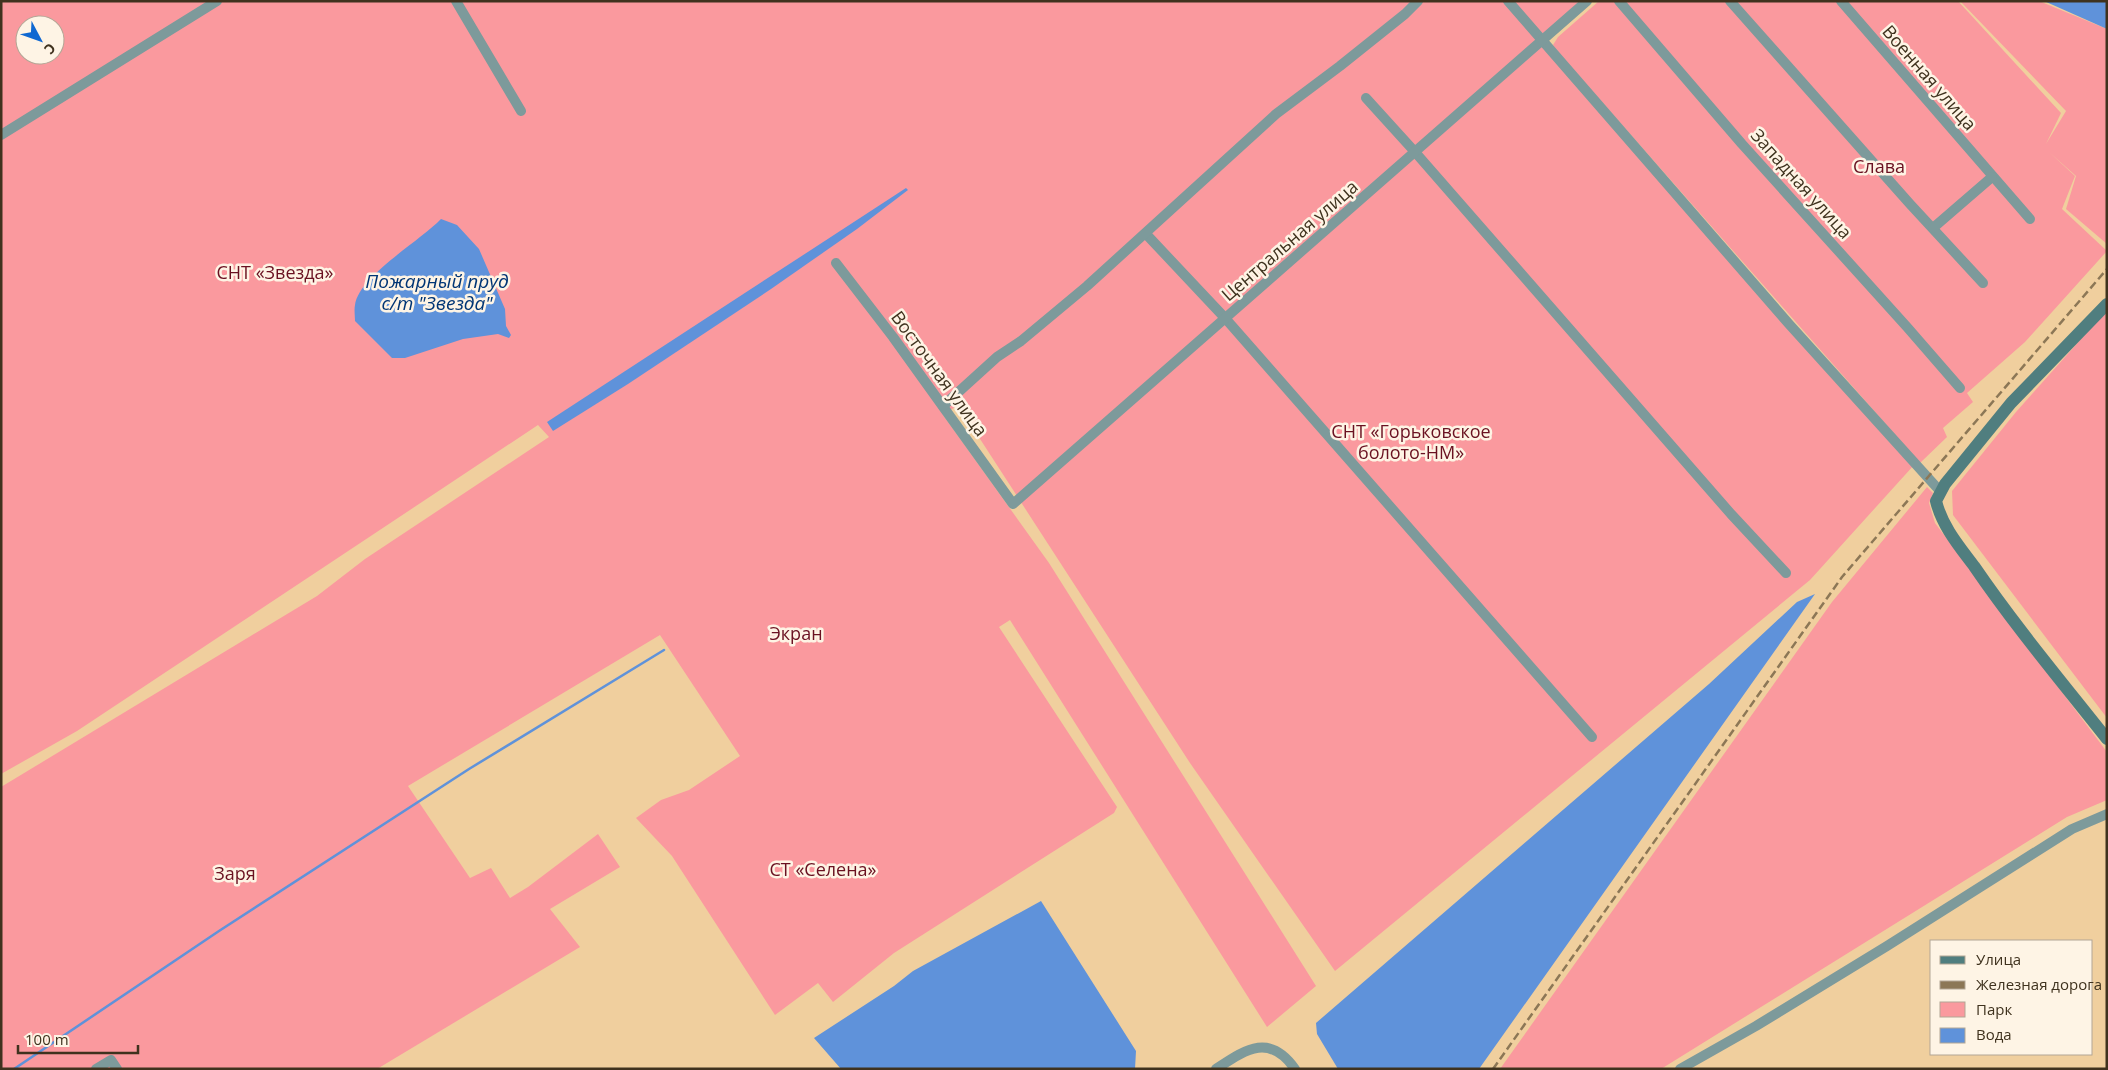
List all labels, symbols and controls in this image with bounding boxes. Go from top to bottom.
north arrow [15,15,65,65]
street label: Военная улица [1877,20,1982,135]
text: С [40,39,60,59]
street label: Западная улица [1746,123,1858,243]
park label: Слава [1853,154,1905,178]
street label: Центральная улица [1216,174,1363,306]
park label: СНТ «Звезда» [216,260,334,284]
water label: Пожарный пруд с/т "Звезда" [365,268,509,316]
street label: Восточная улица [886,306,993,441]
park label: СНТ «Горьковское болото-НМ» [1331,419,1491,464]
park label: Экран [769,621,823,645]
park label: СТ «Селена» [769,857,877,881]
park label: Заря [214,861,256,885]
legend [1930,940,2093,1055]
text: Улица [1976,949,2021,969]
text: Железная дорога [1976,974,2102,994]
text: Парк [1976,999,2012,1019]
scale bar [18,1022,138,1054]
text: Вода [1976,1024,2012,1044]
text: 100 m [25,1029,69,1049]

